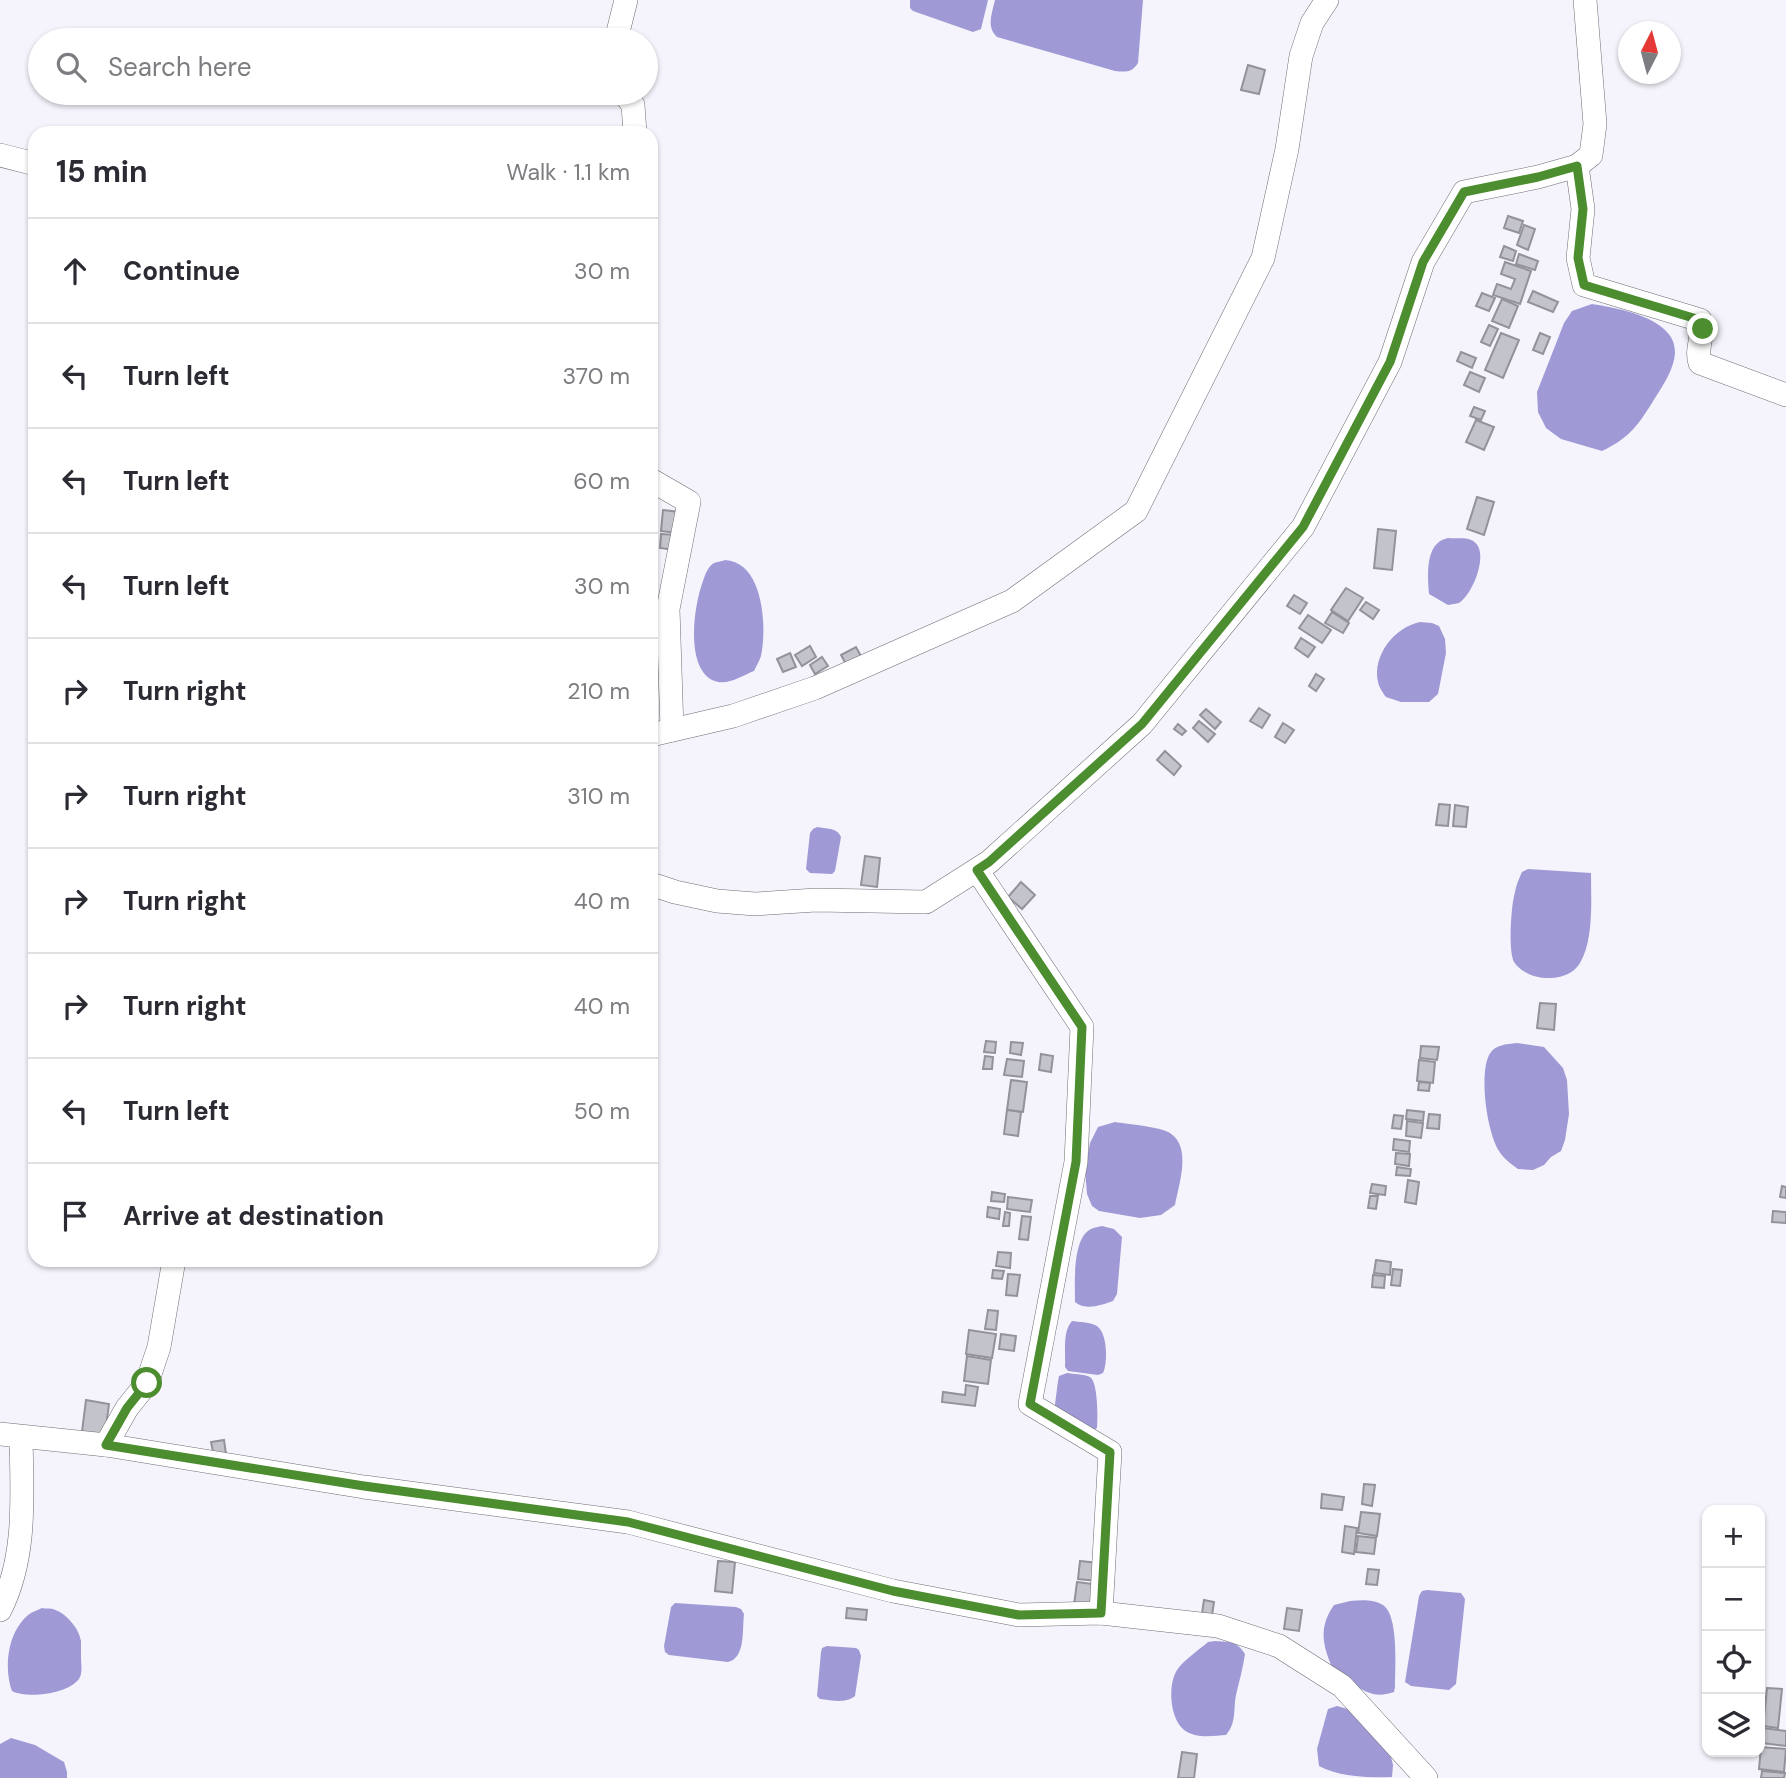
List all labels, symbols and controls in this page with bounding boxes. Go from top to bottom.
north arrow [1618,21,1681,84]
search box [28,28,658,105]
icon: search [52,48,90,86]
text: Search here [108,50,251,84]
text: 15 min [56,152,148,191]
text: Walk · 1.1 km [506,157,630,187]
icon: ahead [56,252,94,290]
text: Continue [123,254,240,288]
text: 30 m [574,256,630,286]
route end [1687,313,1718,344]
icon: left [56,357,94,395]
text: Turn left [123,359,230,393]
text: 370 m [562,361,630,391]
icon: left [56,462,94,500]
text: Turn left [123,464,230,498]
text: 60 m [573,466,630,496]
icon: left [56,567,94,605]
text: Turn left [123,569,230,603]
text: 30 m [574,571,630,601]
icon: right [56,672,94,710]
text: Turn right [123,674,247,708]
text: 210 m [567,676,630,706]
icon: right [56,777,94,815]
text: Turn right [123,779,247,813]
text: 310 m [567,781,630,811]
icon: right [56,882,94,920]
text: Turn right [123,884,247,918]
text: 40 m [574,886,630,916]
icon: right [56,987,94,1025]
text: Turn right [123,989,247,1023]
text: 40 m [574,991,630,1021]
icon: left [56,1092,94,1130]
text: Turn left [123,1094,230,1128]
text: 50 m [574,1096,630,1126]
icon: arrive [56,1197,94,1235]
text: Arrive at destination [123,1199,384,1233]
route start [131,1367,162,1398]
map controls [1702,1505,1765,1757]
button: + [1702,1505,1765,1568]
button: − [1702,1568,1765,1631]
button: locate [1702,1631,1765,1694]
button: layers [1702,1694,1765,1757]

